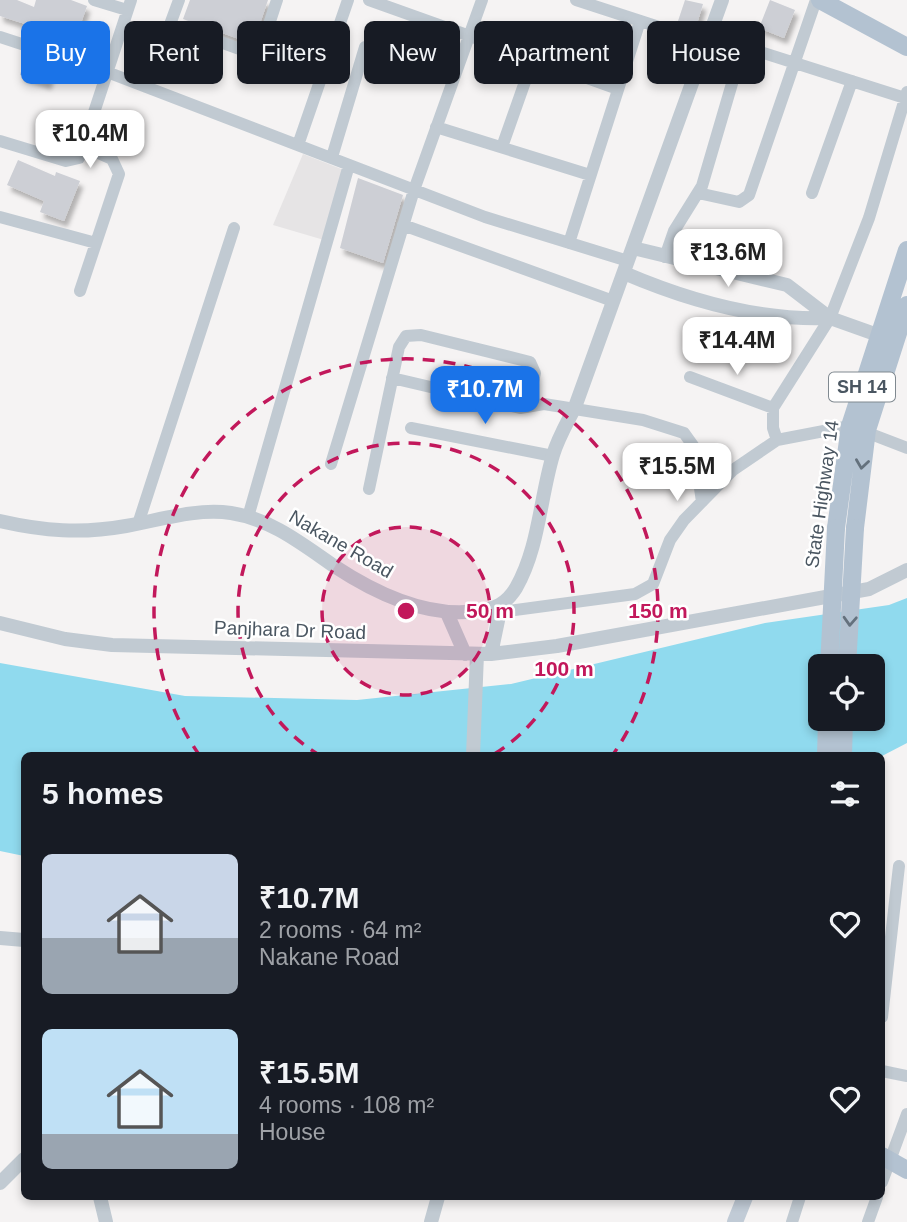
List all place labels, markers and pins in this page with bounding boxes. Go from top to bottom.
pin: ₹10.4M [33,110,147,170]
pin: ₹13.6M [671,230,785,289]
pin: ₹14.4M [680,318,794,377]
pin: ₹10.7M [428,366,542,426]
pin: ₹15.5M [620,444,734,503]
centre of rings [394,599,418,623]

